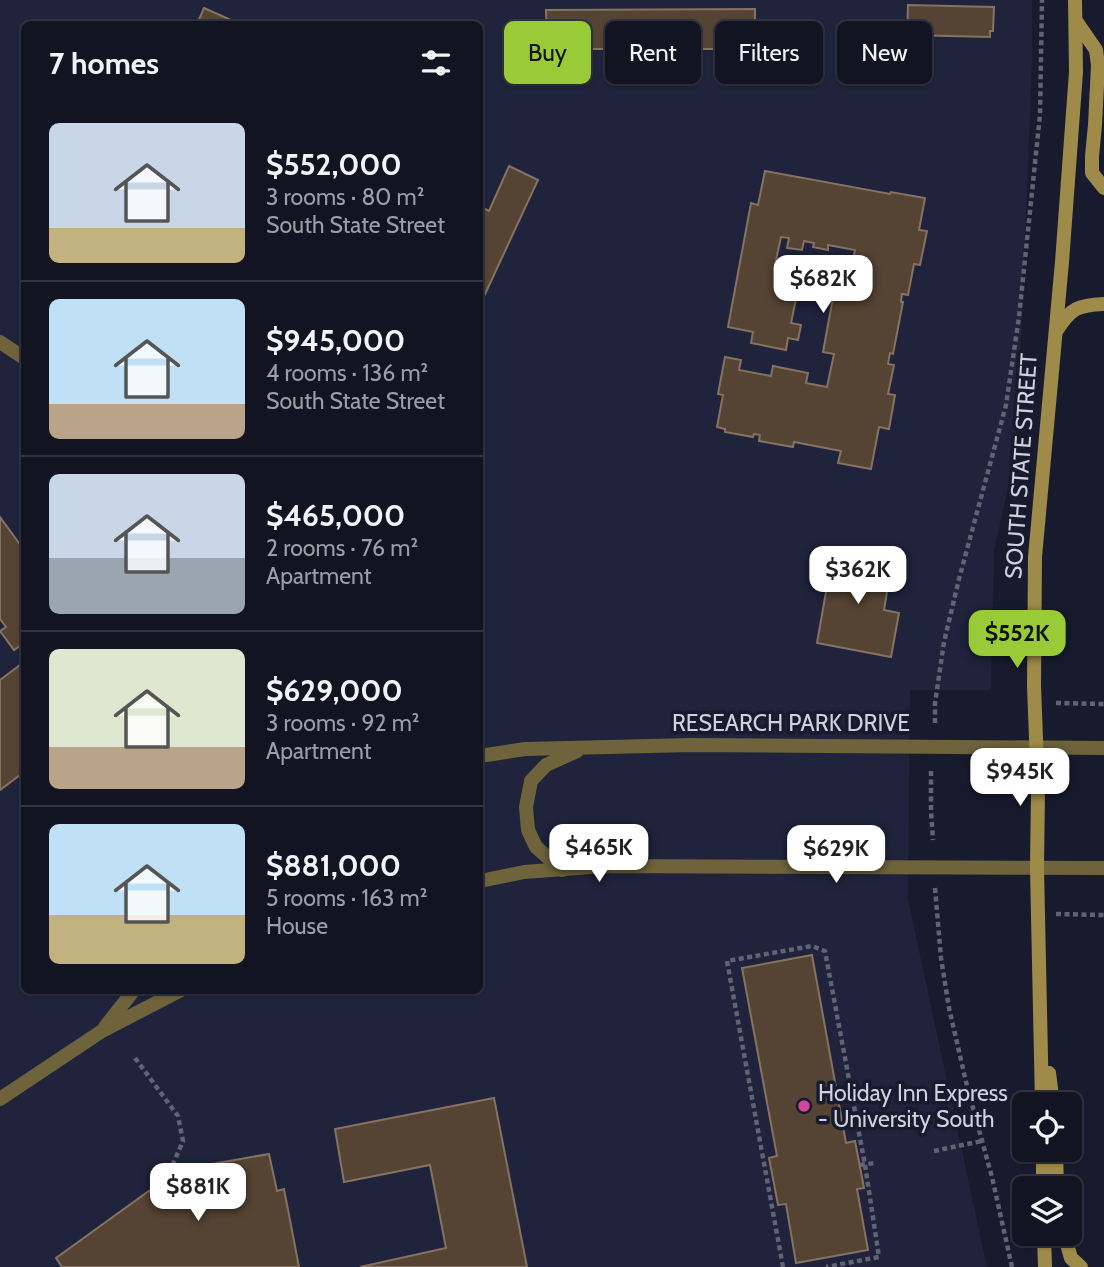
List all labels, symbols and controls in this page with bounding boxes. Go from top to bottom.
chip: Buy [504,21,591,84]
chip: Rent [605,21,701,84]
chip: Filters [715,21,823,84]
chip: New [837,21,932,84]
icon: filters [417,44,455,82]
text: 7 homes [49,45,159,82]
text: $552,000 [266,146,402,183]
icon: home [105,151,189,235]
text: 3 rooms · 80 m² [266,183,424,211]
text: South State Street [266,211,445,239]
pin: $682K [774,256,872,315]
text: $682K [790,264,856,292]
text: $945,000 [266,322,405,359]
icon: home [105,327,189,411]
street label: SOUTH STATE STREET [999,352,1043,580]
text: 4 rooms · 136 m² [266,359,428,387]
text: South State Street [266,387,445,415]
text: $465,000 [266,497,405,534]
icon: home [105,502,189,586]
text: 2 rooms · 76 m² [266,534,418,562]
pin: $362K [809,546,907,606]
text: $362K [825,555,891,583]
text: Apartment [266,562,371,590]
pin: $552K [968,610,1066,670]
text: $552K [985,619,1049,647]
text: $629,000 [266,672,403,709]
icon: home [105,677,189,761]
text: 3 rooms · 92 m² [266,709,420,737]
street label: RESEARCH PARK DRIVE [672,709,910,737]
text: Apartment [266,737,371,765]
pin: $945K [971,748,1069,808]
text: $945K [986,757,1054,785]
pin: $465K [550,824,648,884]
pin: $629K [787,826,885,885]
text: $465K [565,833,633,861]
text: $629K [803,834,869,862]
text: $881,000 [266,847,401,884]
icon: home [105,852,189,936]
text: 5 rooms · 163 m² [266,884,427,912]
text: House [266,912,328,940]
place label: Holiday Inn Express - University South [818,1079,1008,1133]
map controls [1012,1092,1082,1246]
button: locate [1012,1092,1082,1162]
marker: Holiday Inn Express - University South [796,1098,812,1114]
pin: $881K [149,1164,247,1223]
text: $881K [166,1172,230,1200]
button: layers [1012,1176,1082,1246]

